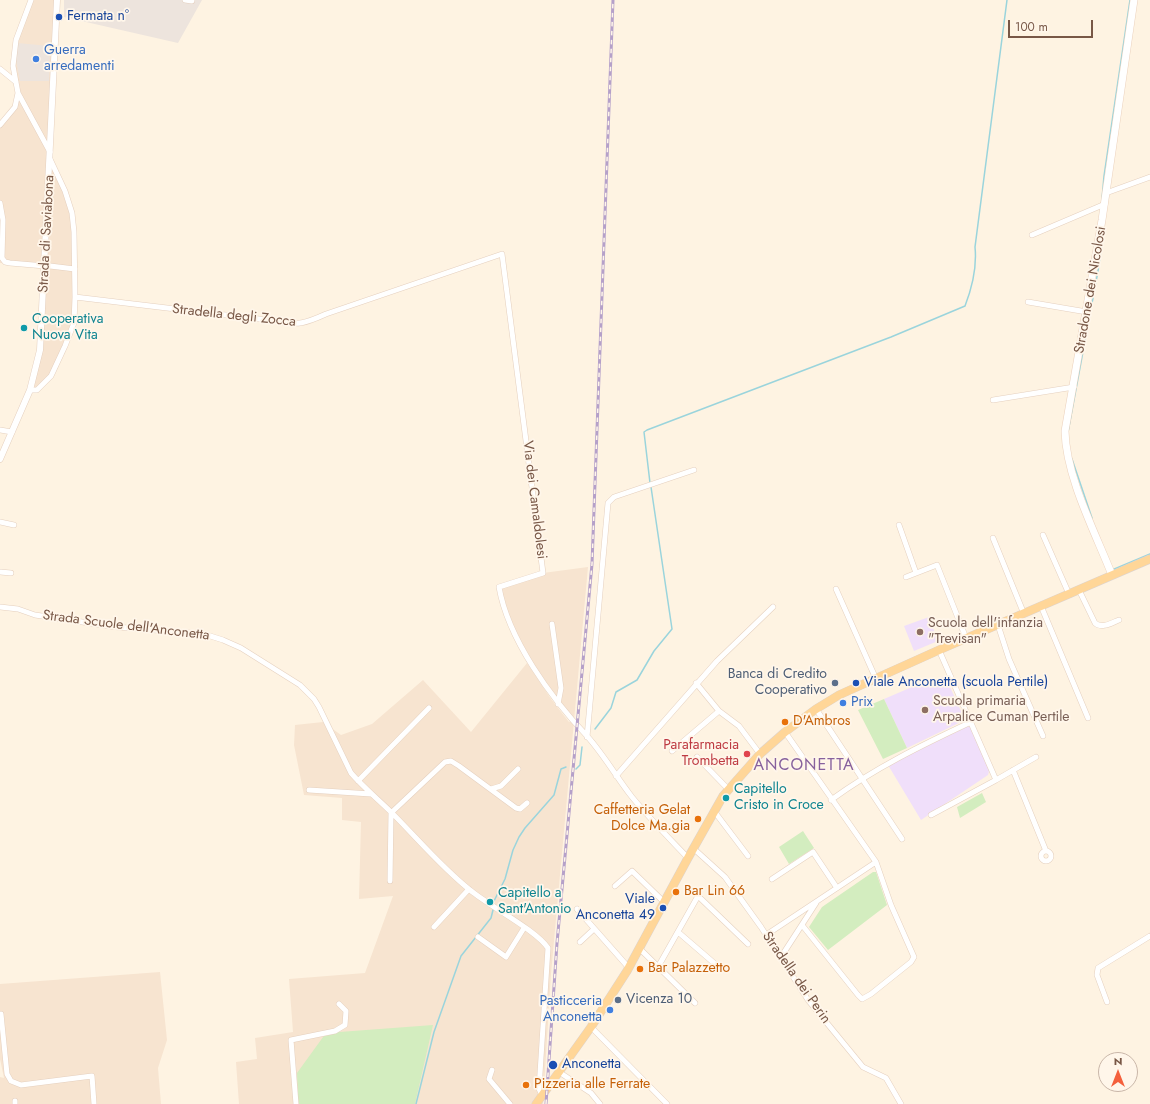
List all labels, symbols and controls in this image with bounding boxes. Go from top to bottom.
place label: Fermata n° [67,9,129,25]
marker: Fermata n° [54,12,64,22]
scale bar [1010,12,1095,38]
text: 100 m [1015,18,1048,36]
place label: Guerra arredamenti [44,43,115,76]
marker: Guerra arredamenti [31,54,41,64]
street label: Strada di Saviabona [36,175,58,293]
street label: Stradone dei Nicolosi [1072,225,1110,355]
street label: Stradella degli Zocca [171,301,297,331]
place label: Cooperativa Nuova Vita [32,312,103,344]
marker: Cooperativa Nuova Vita [19,323,29,333]
street label: Via dei Camaldolesi [518,440,550,560]
street label: Strada Scuole dell'Anconetta [42,607,210,645]
place label: Scuola dell'infanzia "Trevisan" [928,616,1043,648]
marker: Scuola dell'infanzia "Trevisan" [915,627,925,637]
place label: Banca di Credito Cooperativo [728,667,827,700]
place label: Viale Anconetta (scuola Pertile) [864,675,1048,691]
marker: Banca di Credito Cooperativo [830,678,840,688]
marker: Viale Anconetta (scuola Pertile) [851,678,861,688]
place label: Scuola primaria Arpalice Cuman Pertile [933,694,1070,726]
place label: Prix [851,695,873,711]
marker: Prix [838,698,848,708]
marker: Scuola primaria Arpalice Cuman Pertile [920,705,930,715]
place label: D'Ambros [793,714,850,730]
marker: D'Ambros [780,717,790,727]
place label: Parafarmacia Trombetta [663,738,739,770]
marker: Parafarmacia Trombetta [742,749,752,759]
district label: ANCONETTA [753,756,855,776]
place label: Capitello Cristo in Croce [734,782,824,814]
marker: Capitello Cristo in Croce [721,793,731,803]
place label: Caffetteria Gelat Dolce Ma.gia [594,803,690,836]
marker: Caffetteria Gelat Dolce Ma.gia [693,814,703,824]
place label: Bar Lin 66 [684,884,745,900]
place label: Capitello a Sant'Antonio [498,886,571,918]
marker: Bar Lin 66 [671,887,681,897]
place label: Viale Anconetta 49 [576,892,655,924]
marker: Capitello a Sant'Antonio [485,897,495,907]
marker: Viale Anconetta 49 [658,903,668,913]
street label: Stradella dei Perin [758,929,834,1027]
place label: Bar Palazzetto [648,961,730,977]
marker: Bar Palazzetto [635,964,645,974]
place label: Vicenza 10 [626,992,692,1008]
place label: Pasticceria Anconetta [540,994,602,1026]
marker: Vicenza 10 [613,995,623,1005]
marker: Pasticceria Anconetta [605,1005,615,1015]
north arrow [1098,1052,1138,1092]
text: N [1114,1053,1122,1069]
place label: Anconetta [562,1057,621,1073]
marker: Anconetta [547,1059,559,1071]
place label: Pizzeria alle Ferrate [534,1077,650,1093]
marker: Pizzeria alle Ferrate [521,1080,531,1090]

